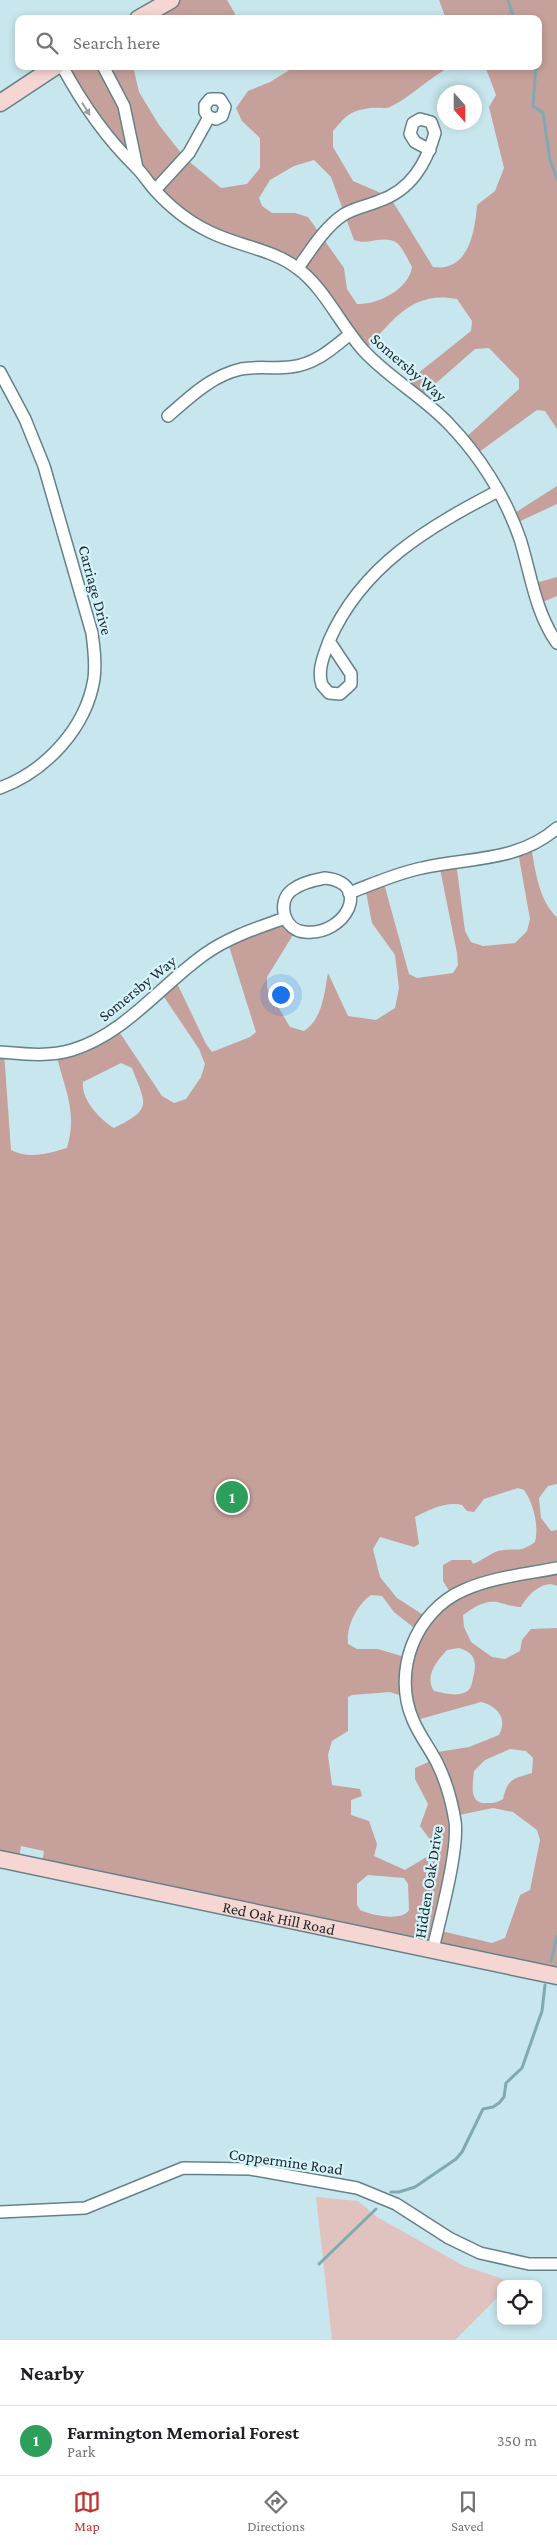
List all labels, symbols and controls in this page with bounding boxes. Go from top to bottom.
search box [15,15,542,70]
icon: search [33,29,61,57]
text: Search here [73,32,160,53]
north arrow [437,85,482,130]
one-way arrow [81,102,91,115]
street label: Somersby Way [367,330,450,406]
street label: Carriage Drive [74,543,116,637]
street label: Somersby Way [95,952,180,1025]
your location [268,982,294,1008]
pin: 1 [216,1478,248,1516]
street label: Hidden Oak Drive [411,1825,446,1940]
street label: Red Oak Hill Road [221,1898,337,1938]
street label: Coppermine Road [228,2145,345,2179]
map controls [497,2280,542,2325]
button: locate [497,2280,542,2325]
text: Nearby [20,2361,84,2385]
text: Farmington Memorial Forest [67,2422,299,2443]
text: 1 [33,2432,39,2449]
text: 350 m [497,2432,537,2449]
text: Park [67,2443,95,2460]
tab: Map [73,2488,101,2534]
tab: Directions [247,2488,305,2534]
tab: Saved [451,2488,484,2534]

